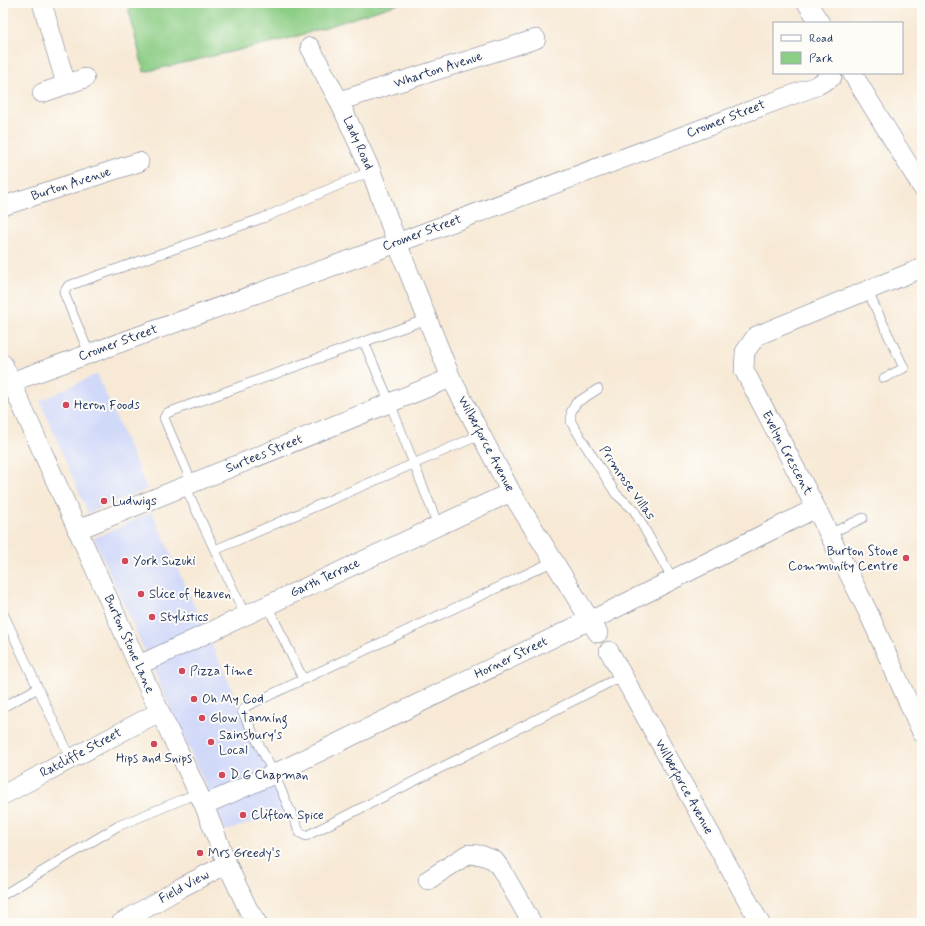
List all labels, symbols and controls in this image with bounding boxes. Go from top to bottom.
legend [773,22,903,74]
text: Road [809,31,833,47]
street label: Wharton Avenue [391,48,485,92]
text: Park [809,51,833,67]
street label: Cromer Street [684,96,768,142]
street label: Lady Road [339,114,377,172]
street label: Burton Avenue [29,163,113,205]
street label: Cromer Street [380,211,464,255]
street label: Cromer Street [76,321,160,365]
street label: Wilberforce Avenue [452,393,518,496]
place label: Heron Foods [74,397,140,414]
marker: Heron Foods [61,400,71,410]
street label: Evelyn Crescent [758,408,817,498]
street label: Surtees Street [223,431,305,477]
street label: Primrose Villas [595,443,659,524]
place label: Ludwigs [112,493,157,510]
marker: Ludwigs [99,496,109,506]
place label: Burton Stone Community Centre [788,543,898,575]
place label: York Suzuki [133,553,196,570]
marker: Burton Stone Community Centre [901,553,911,563]
street label: Garth Terrace [287,554,363,602]
marker: York Suzuki [120,556,130,566]
place label: Slice of Heaven [149,586,231,603]
marker: Slice of Heaven [136,589,146,599]
street label: Burton Stone Lane [100,592,158,696]
place label: Stylistics [160,609,209,626]
marker: Stylistics [147,612,157,622]
street label: Horner Street [472,633,550,683]
place label: Pizza Time [190,663,253,680]
marker: Pizza Time [177,666,187,676]
place label: Oh My Cod [202,691,264,708]
marker: Oh My Cod [189,694,199,704]
place label: Glow Tanning [210,710,288,729]
marker: Glow Tanning [197,713,207,723]
street label: Ratcliffe Street [37,724,125,782]
place label: Sainsbury's Local [219,727,283,759]
street label: Wilberforce Avenue [649,736,717,839]
marker: Sainsbury's Local [206,737,216,747]
marker: Hips and Snips [149,739,159,749]
place label: Hips and Snips [116,750,192,767]
place label: D G Chapman [230,767,308,784]
marker: D G Chapman [217,770,227,780]
place label: Clifton Spice [251,807,324,824]
marker: Clifton Spice [238,810,248,820]
place label: Mrs Greedy's [208,845,281,862]
marker: Mrs Greedy's [195,848,205,858]
street label: Field View [156,866,213,908]

